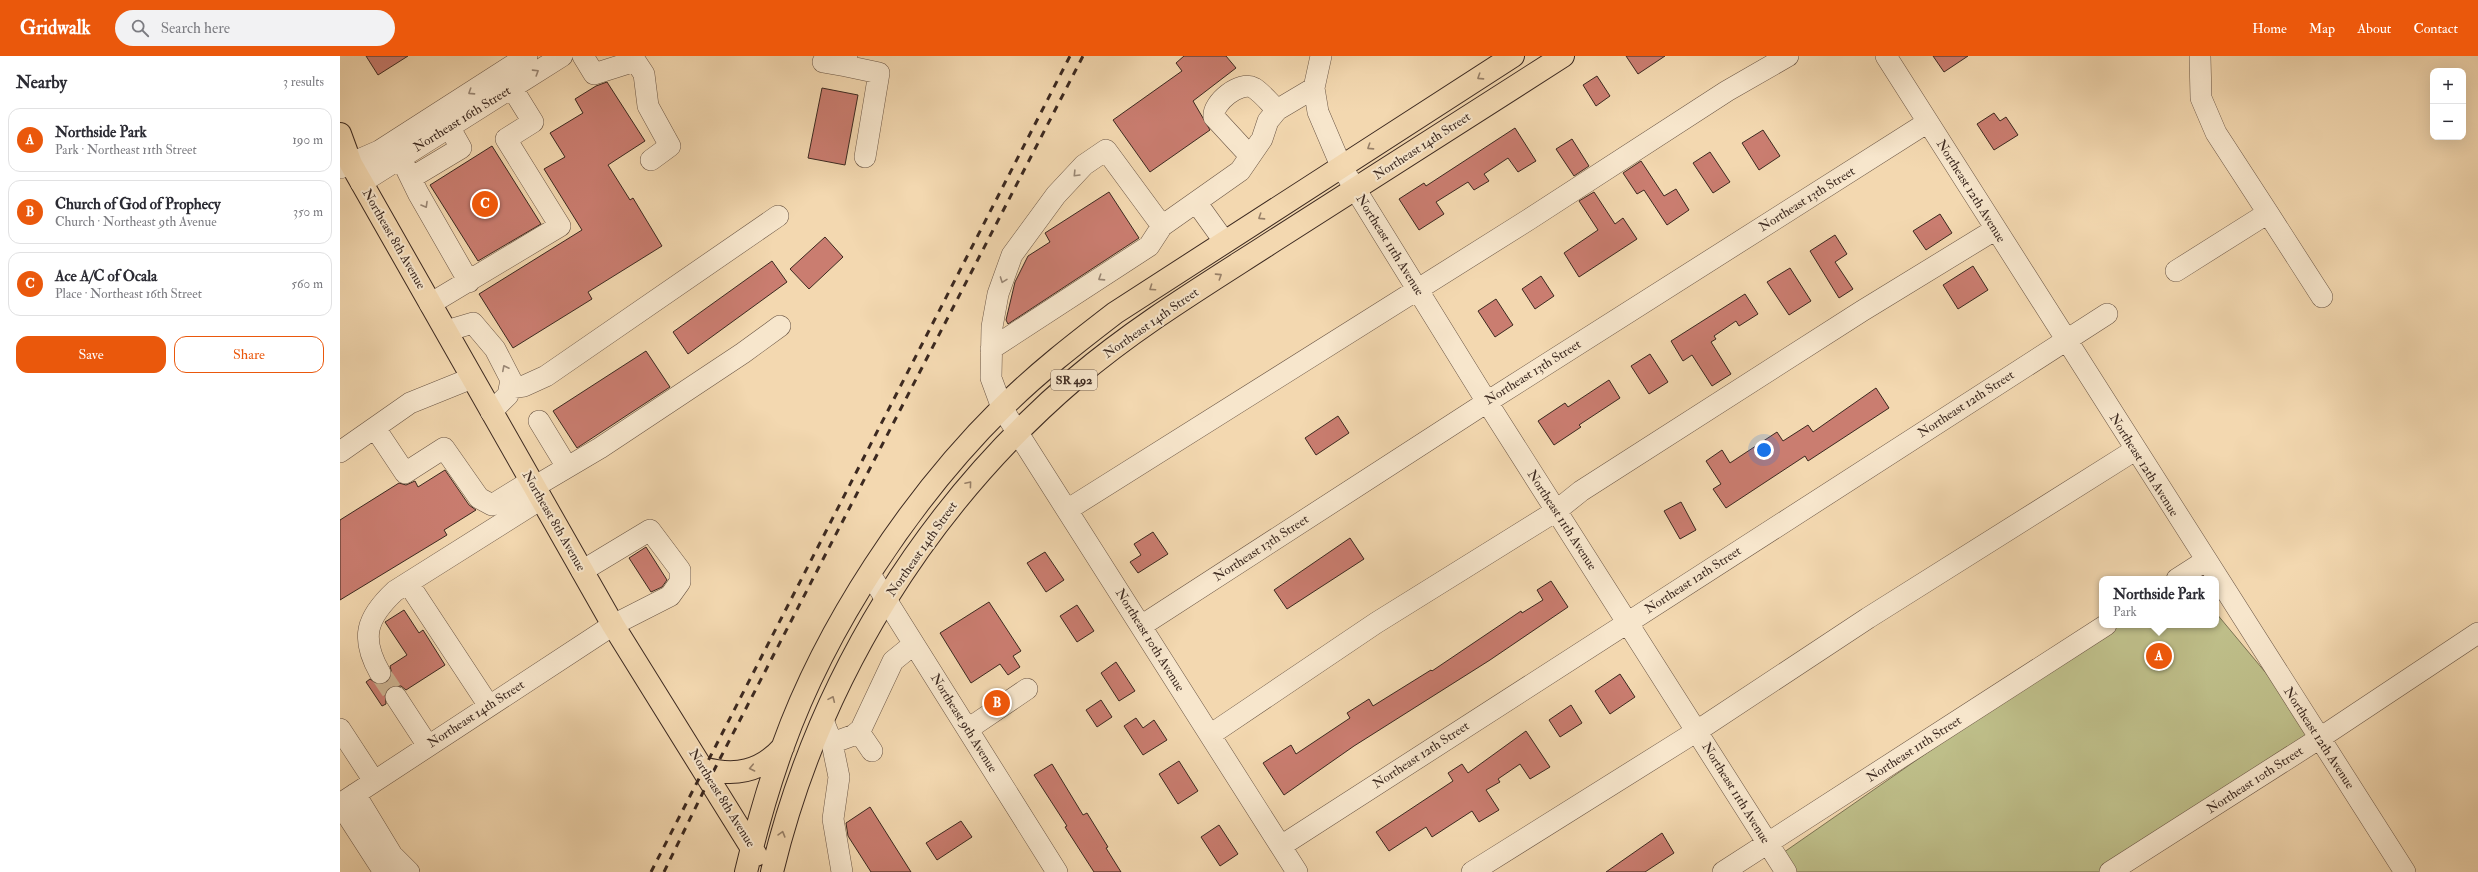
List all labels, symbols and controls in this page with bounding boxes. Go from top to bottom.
search box [115,10,395,46]
text: Gridwalk [20,16,91,40]
icon: search [129,17,151,39]
text: Search here [161,19,230,38]
text: Home [2252,20,2287,37]
text: Map [2309,20,2335,37]
text: About [2357,20,2391,37]
text: Contact [2413,20,2458,37]
map controls [2430,68,2466,140]
button: + [2430,68,2466,104]
one-way arrow [532,69,539,77]
text: Nearby [16,72,67,93]
one-way arrow [1477,72,1484,80]
text: 3 results [283,74,324,90]
street label: Northeast 16th Street [410,83,514,155]
one-way arrow [468,87,475,95]
button: − [2430,104,2466,140]
street label: Northeast 14th Street [1371,109,1473,183]
text: Northside Park [55,123,147,142]
text: A [26,132,34,148]
text: 190 m [292,132,323,148]
street label: Northeast 12th Avenue [1933,137,2009,246]
text: Park · Northeast 11th Street [55,142,197,158]
one-way arrow [1367,142,1374,150]
street label: Northeast 13th Street [1756,163,1858,235]
one-way arrow [1073,169,1080,177]
street label: Northeast 8th Avenue [359,186,429,292]
pin: C [472,189,498,219]
street label: Northeast 11th Avenue [1352,191,1428,299]
text: Church of God of Prophecy [55,195,221,214]
one-way arrow [421,201,428,208]
text: B [26,204,34,220]
text: 350 m [293,204,323,220]
one-way arrow [1258,213,1265,220]
text: Church · Northeast 9th Avenue [55,214,217,230]
text: Ace A/C of Ocala [55,267,157,286]
one-way arrow [1098,273,1105,280]
one-way arrow [1215,274,1222,281]
text: C [25,276,35,292]
text: 560 m [291,276,323,292]
one-way arrow [999,277,1007,284]
one-way arrow [1149,283,1156,291]
street label: Northeast 14th Street [1100,284,1202,362]
text: Place · Northeast 16th Street [55,286,202,302]
button: Save [16,336,166,373]
button: Share [174,336,324,373]
street label: Northeast 13th Street [1482,336,1584,408]
one-way arrow [502,364,510,372]
street label: Northeast 12th Street [1915,367,2017,441]
road number: SR 492 [1051,370,1097,390]
street label: Northeast 12th Avenue [2106,411,2182,520]
your location [1754,440,1774,460]
street label: Northeast 11th Avenue [1524,467,1601,574]
street label: Northeast 8th Avenue [519,468,589,574]
one-way arrow [965,481,972,489]
street label: Northeast 14th Street [883,498,961,600]
street label: Northeast 13th Street [1210,511,1312,585]
street label: Northeast 12th Street [1642,543,1744,617]
popup [2099,576,2219,628]
text: Northside Park [2113,585,2205,604]
street label: Northeast 10th Avenue [1112,586,1188,695]
text: Park [2113,604,2137,620]
pin: A [2146,641,2172,671]
street label: Northeast 9th Avenue [927,671,1001,776]
street label: Northeast 14th Street [425,677,527,751]
street label: Northeast 12th Avenue [2280,684,2358,792]
pin: B [984,688,1010,718]
one-way arrow [827,696,835,704]
street label: Northeast 11th Street [1863,712,1965,786]
street label: Northeast 12th Street [1370,718,1472,792]
street label: Northeast 11th Avenue [1698,739,1774,847]
street label: Northeast 10th Street [2204,743,2306,817]
street label: Northeast 8th Avenue [685,746,759,851]
one-way arrow [749,764,755,772]
one-way arrow [777,831,786,838]

